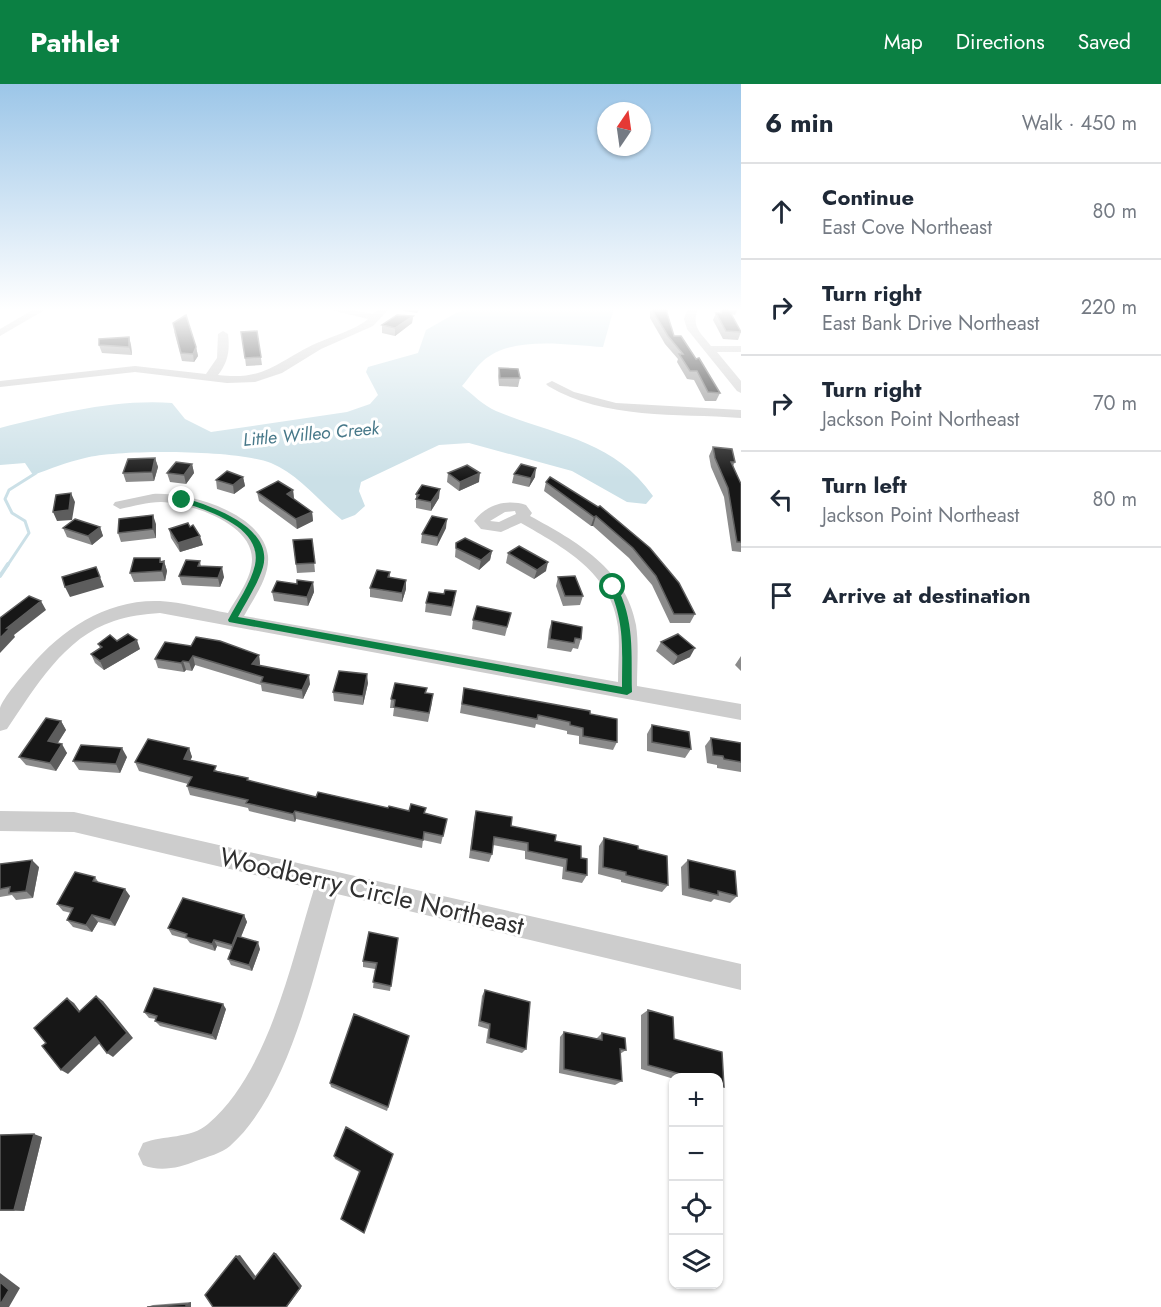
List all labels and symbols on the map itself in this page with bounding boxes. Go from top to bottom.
north arrow [597,102,651,156]
water label: Little Willeo Creek [242,415,381,453]
route end [168,486,194,512]
route start [599,573,625,599]
street label: Woodberry Circle Northeast [216,837,529,945]

